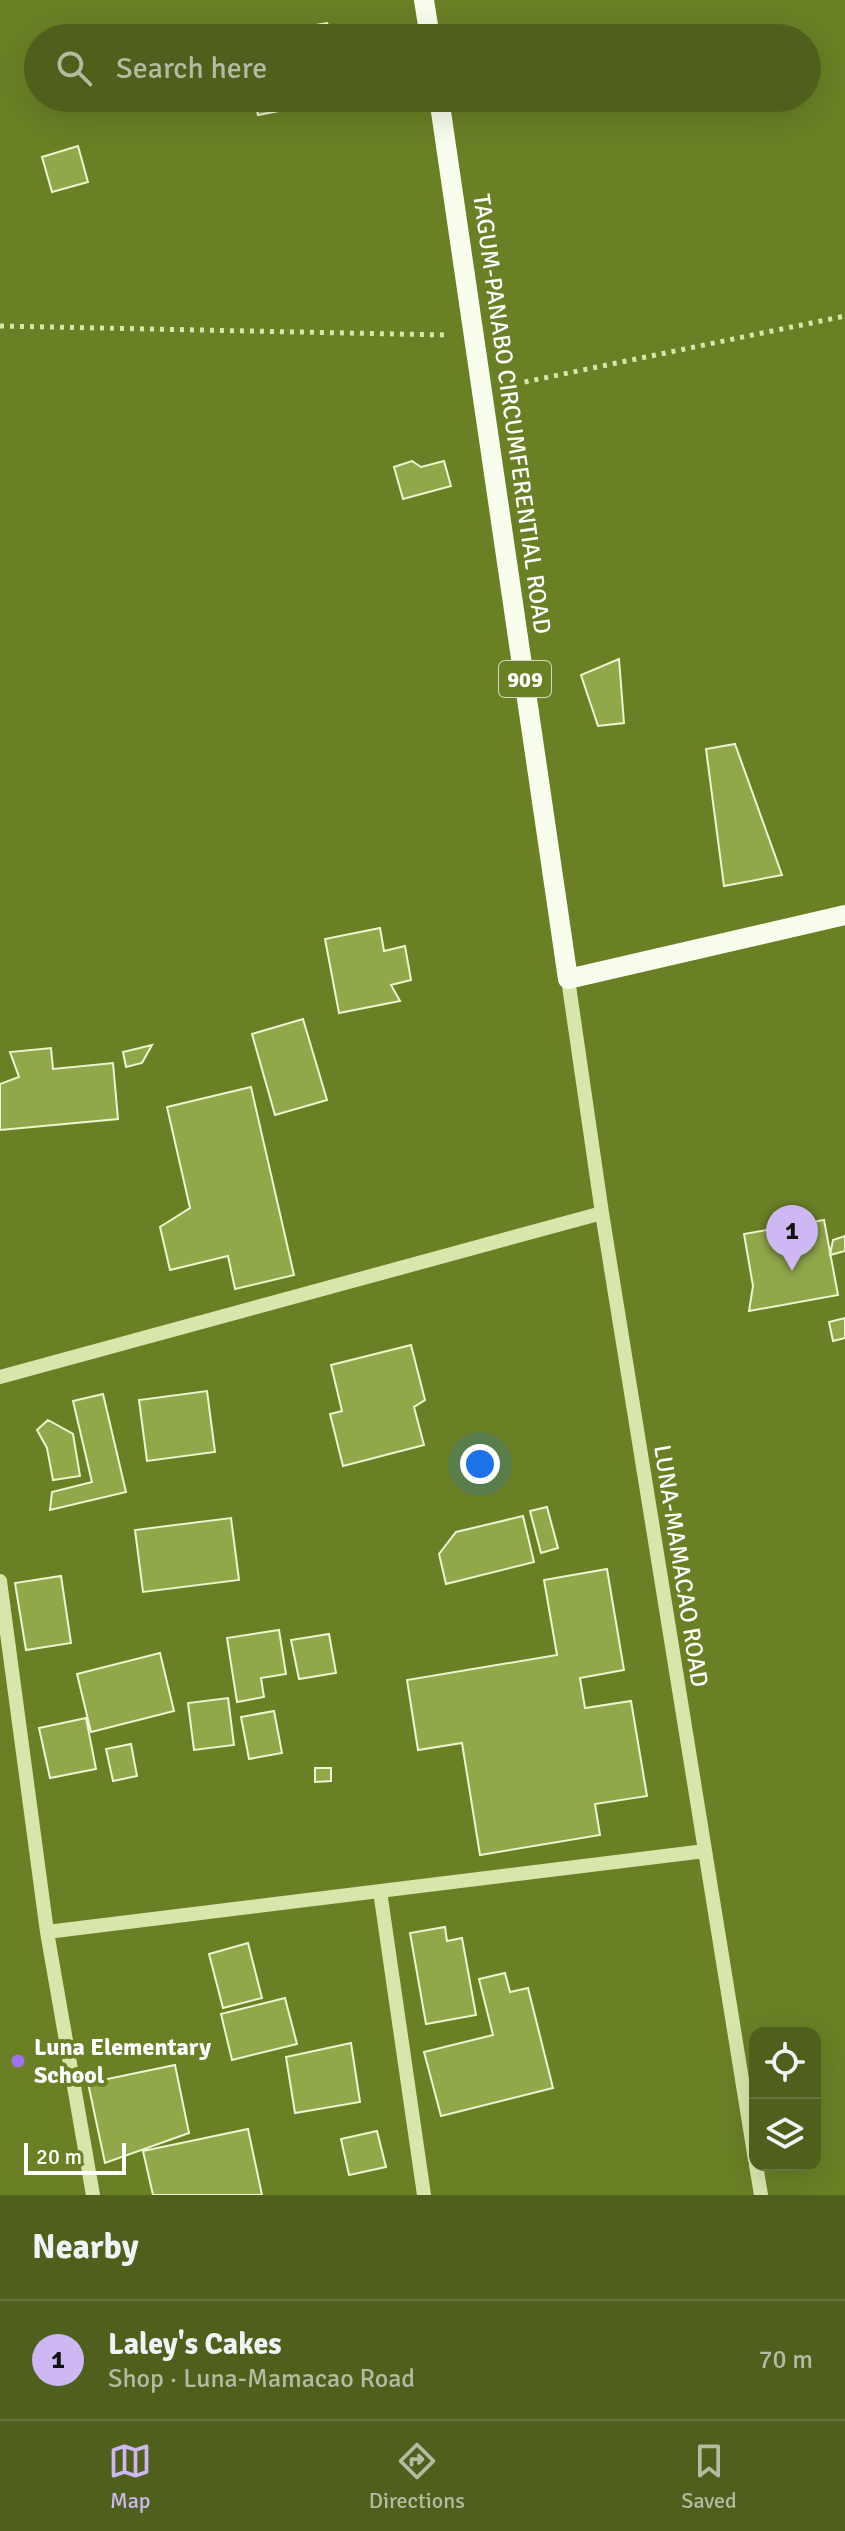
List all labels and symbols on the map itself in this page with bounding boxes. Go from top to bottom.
street label: TAGUM-PANABO CIRCUMFERENTIAL ROAD [466,192,558,636]
road number: 909 [499,661,551,697]
pin: 1 [766,1205,818,1271]
street label: LUNA-MAMACAO ROAD [647,1443,715,1689]
your location [460,1444,500,1484]
place label: Luna Elementary School [34,2032,211,2090]
marker: Luna Elementary School [9,2052,27,2070]
scale bar [24,2139,126,2175]

